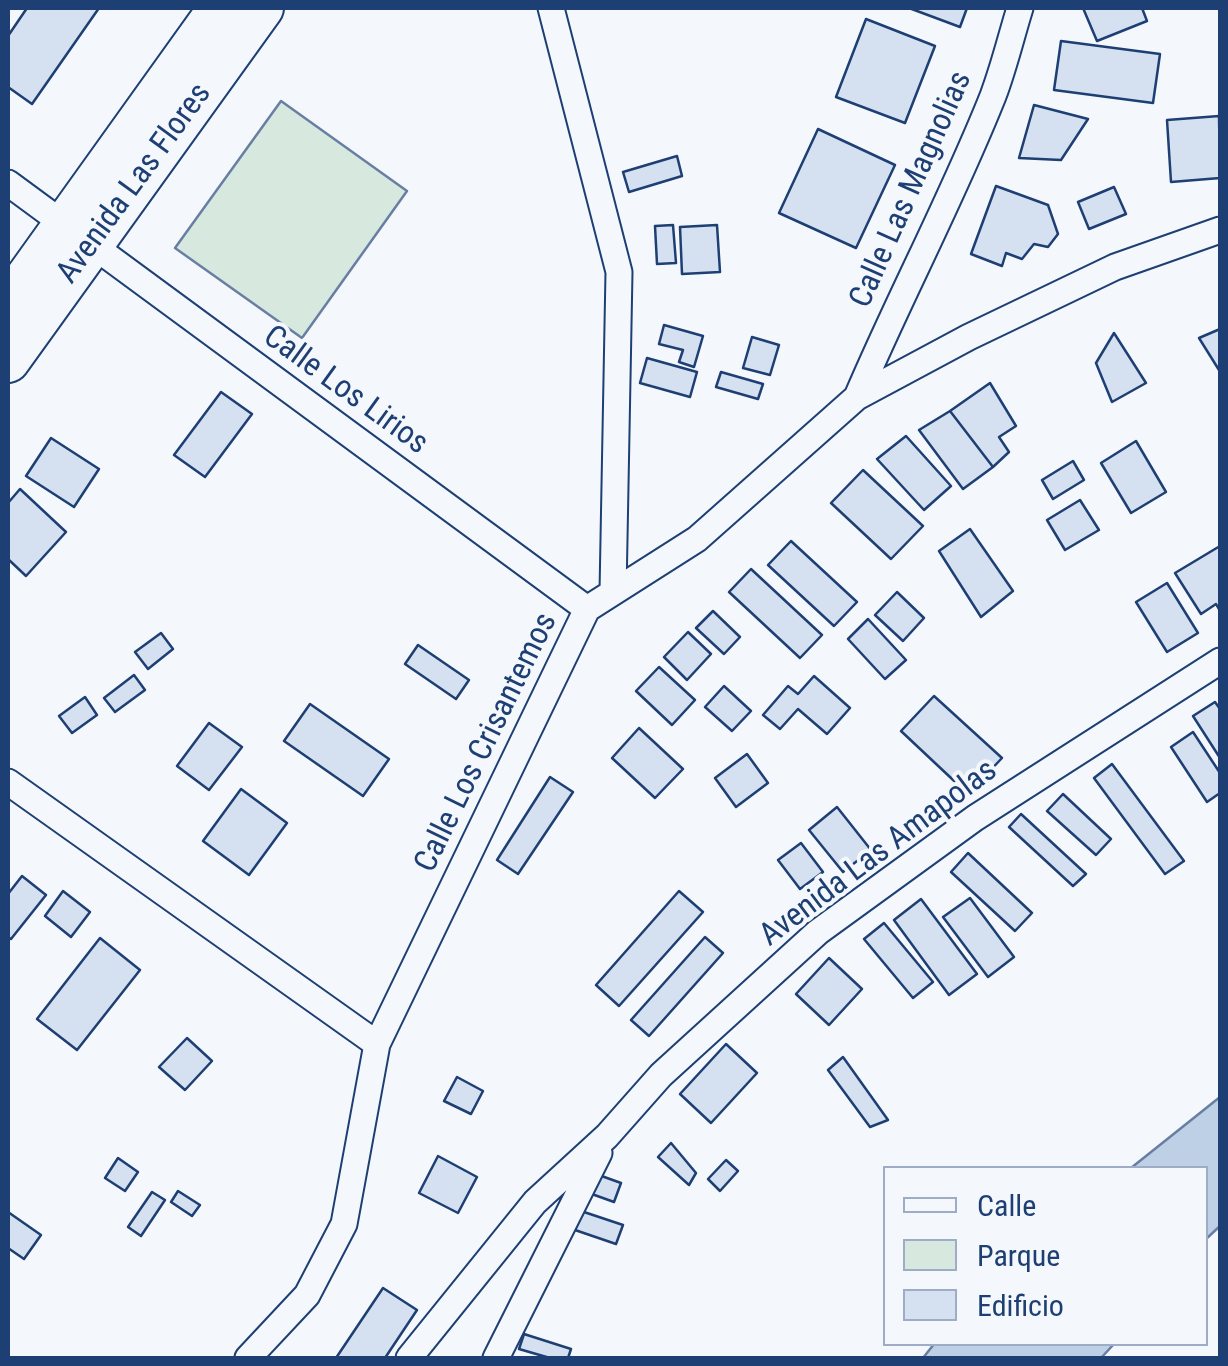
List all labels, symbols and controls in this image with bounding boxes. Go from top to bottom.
street label: Calle Las Magnolias [843,66,981,314]
street label: Avenida Las Flores [50,76,220,292]
street label: Calle Los Lirios [255,318,435,464]
street label: Calle Los Crisantemos [408,607,566,879]
street label: Avenida Las Amapolas [753,752,1005,956]
legend [883,1166,1208,1346]
text: Calle [977,1188,1036,1223]
text: Parque [977,1238,1060,1273]
text: Edificio [977,1288,1064,1323]

